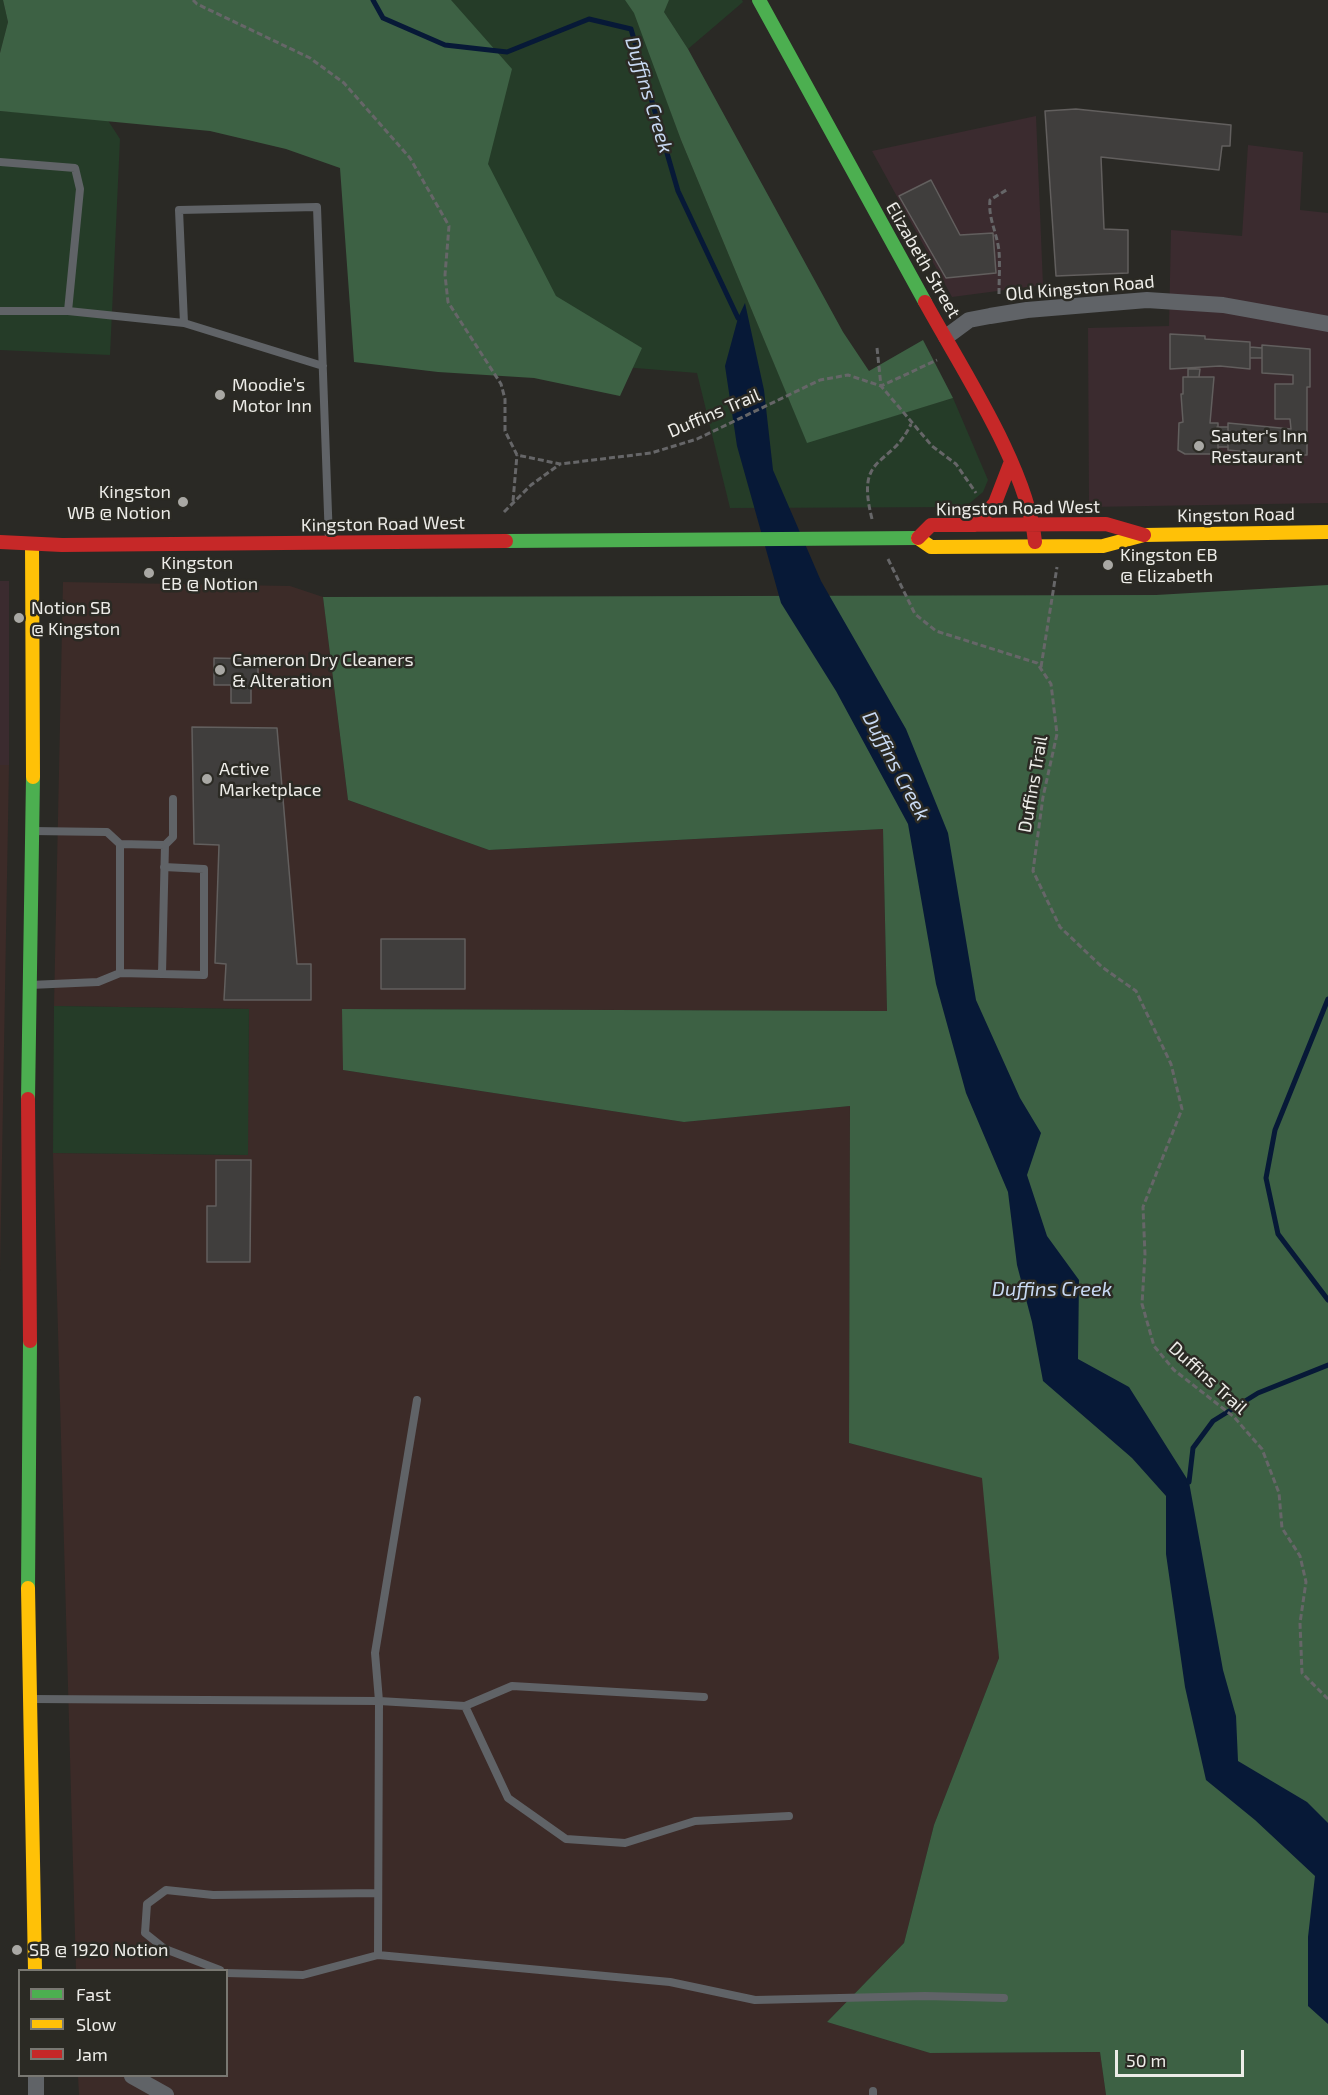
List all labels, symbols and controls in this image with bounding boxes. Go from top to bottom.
water label: Duffins Creek [620,34,678,156]
street label: Elizabeth Street [881,198,965,322]
street label: Old Kingston Road [1005,271,1155,305]
place label: Moodie’s Motor Inn [232,374,312,416]
street label: Duffins Trail [665,384,763,442]
marker: Moodie’s Motor Inn [213,388,227,402]
place label: Sauter's Inn Restaurant [1211,425,1308,468]
marker: Sauter's Inn Restaurant [1192,439,1206,453]
place label: Kingston WB @ Notion [67,481,171,524]
marker: Kingston WB @ Notion [176,495,190,509]
street label: Kingston Road West [936,496,1100,520]
street label: Kingston Road [1177,503,1295,527]
street label: Kingston Road West [301,512,465,536]
place label: Kingston EB @ Elizabeth [1120,544,1218,586]
place label: Kingston EB @ Notion [161,552,258,594]
marker: Kingston EB @ Elizabeth [1101,558,1115,572]
marker: Kingston EB @ Notion [142,566,156,580]
place label: Notion SB @ Kingston [31,597,120,640]
marker: Notion SB @ Kingston [12,611,26,625]
place label: Cameron Dry Cleaners & Alteration [232,649,414,692]
marker: Cameron Dry Cleaners & Alteration [213,663,227,677]
water label: Duffins Creek [857,707,935,825]
street label: Duffins Trail [1014,734,1052,834]
place label: Active Marketplace [219,758,321,800]
marker: Active Marketplace [200,772,214,786]
water label: Duffins Creek [992,1277,1112,1301]
street label: Duffins Trail [1164,1337,1252,1419]
place label: SB @ 1920 Notion [29,1939,169,1961]
marker: SB @ 1920 Notion [10,1943,24,1957]
legend [18,1969,228,2077]
text: Fast [76,1983,111,2005]
text: Slow [76,2013,116,2035]
scale bar [1118,2038,1247,2076]
text: Jam [76,2043,108,2065]
text: 50 m [1126,2049,1166,2071]

